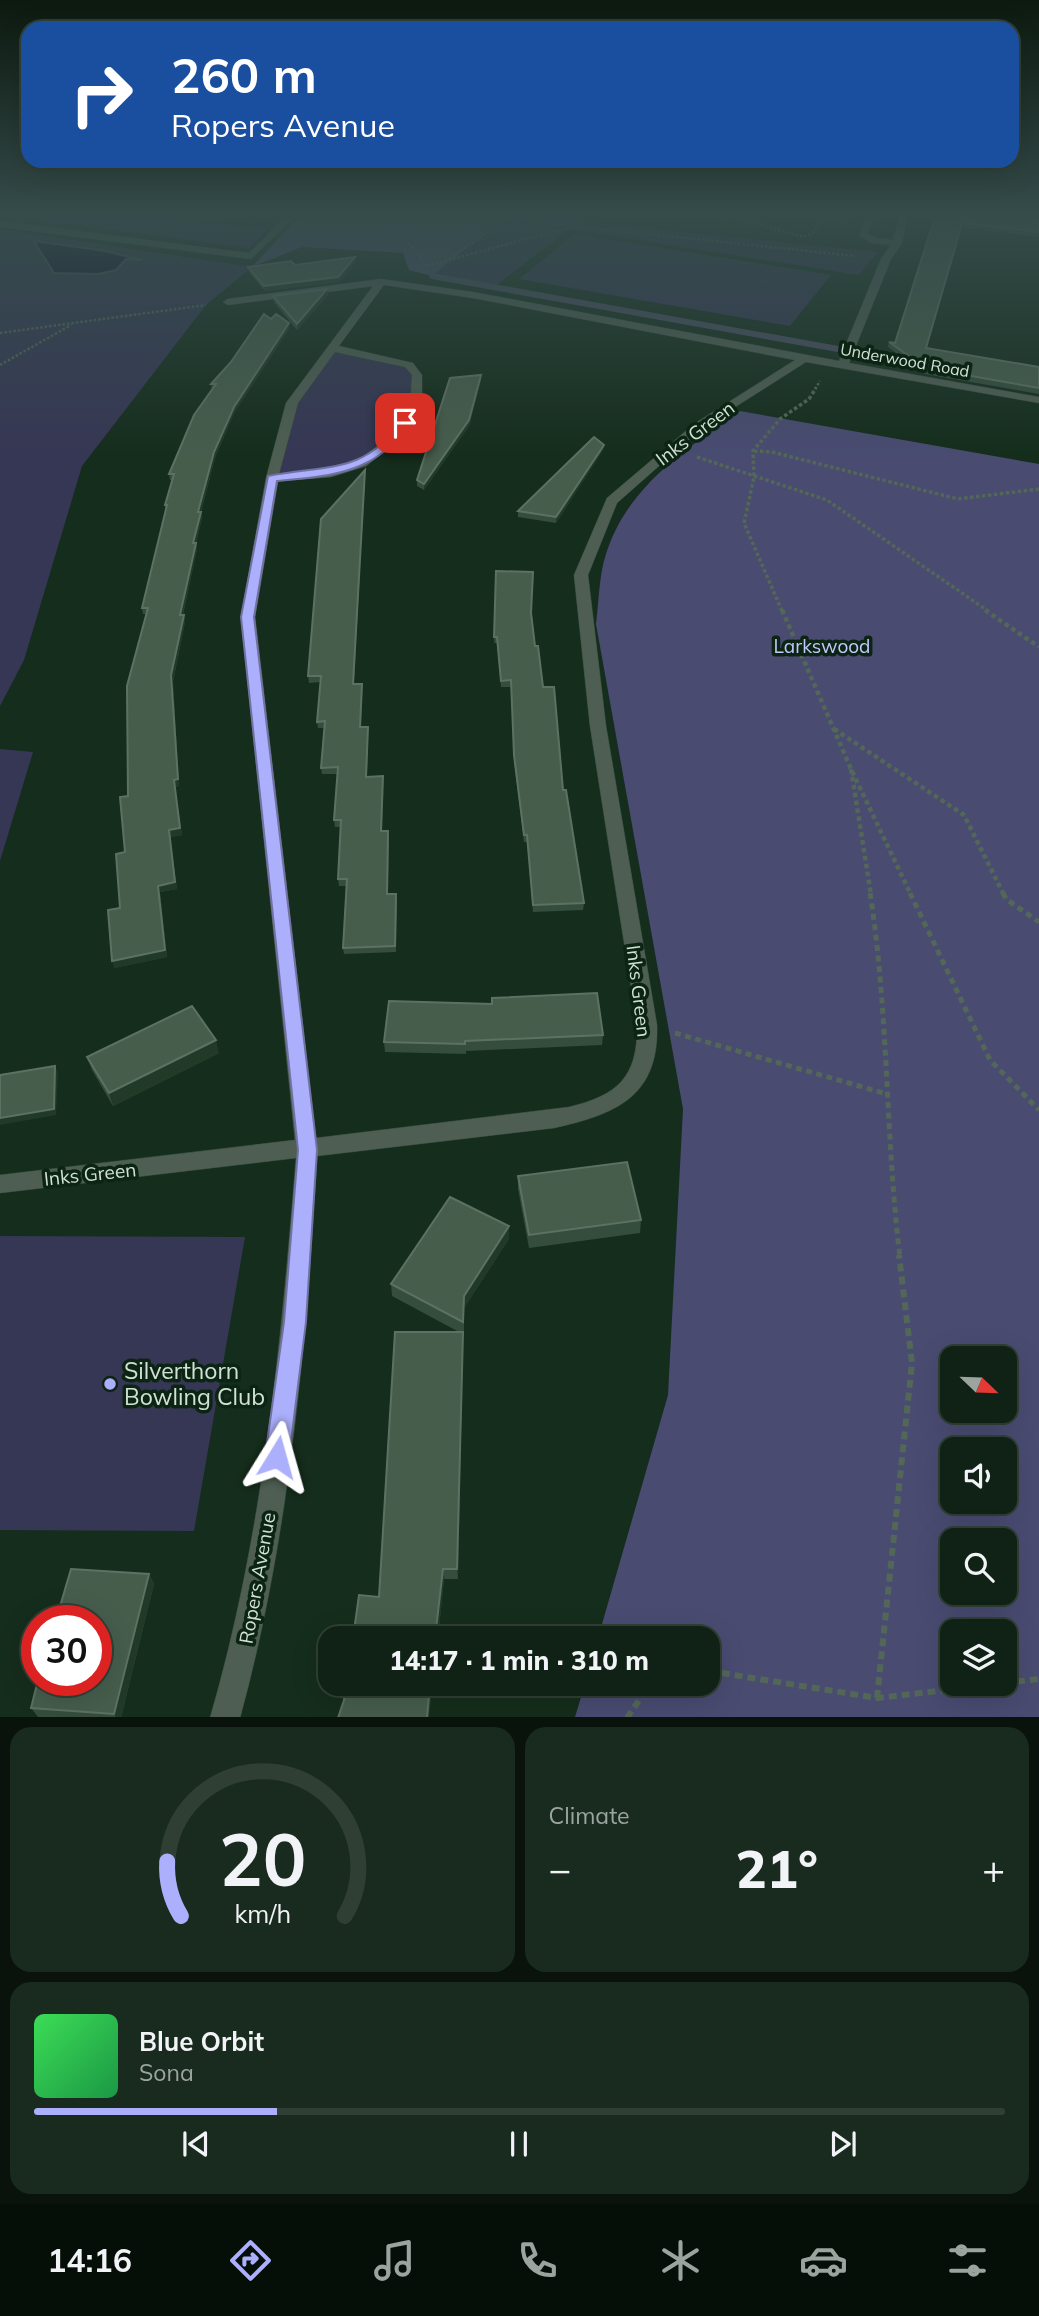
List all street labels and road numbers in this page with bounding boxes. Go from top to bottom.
street label: Underwood Road [839,339,971,381]
street label: Inks Green [651,396,739,470]
street label: Inks Green [621,944,657,1038]
street label: Inks Green [43,1157,137,1191]
street label: Ropers Avenue [234,1510,280,1646]

